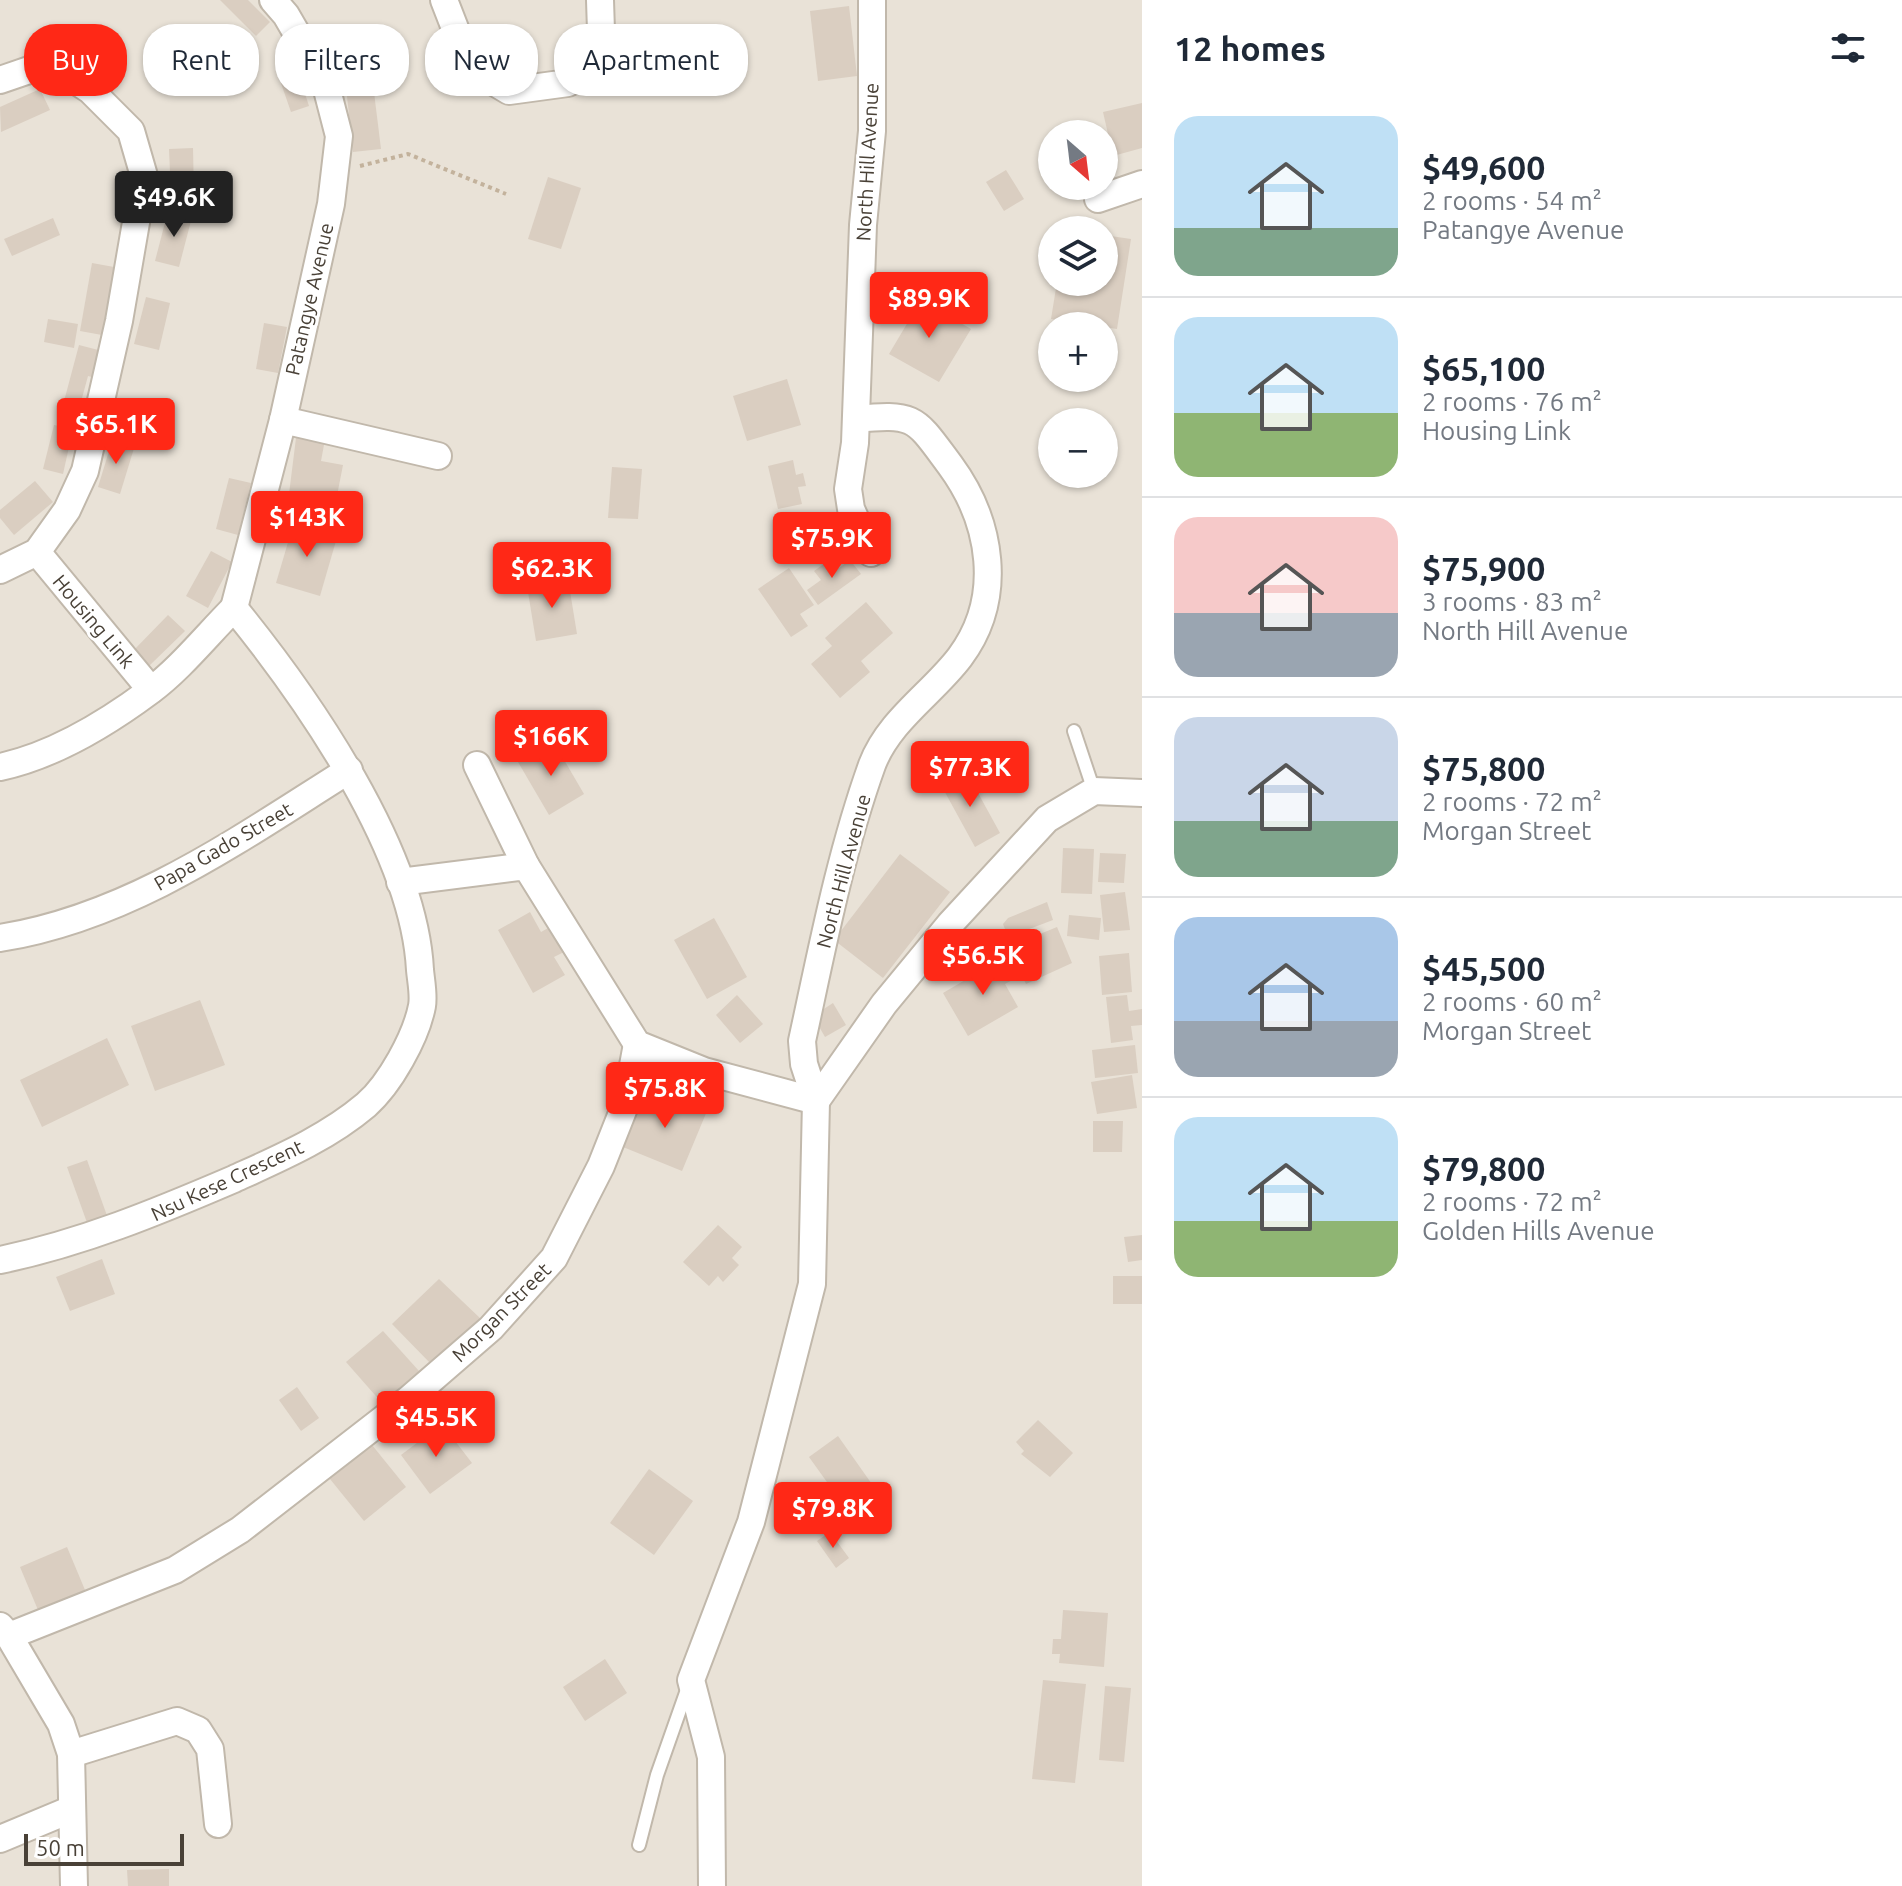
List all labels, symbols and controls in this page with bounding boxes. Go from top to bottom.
chip: Buy [24,24,127,96]
chip: Rent [143,24,259,96]
chip: Filters [275,24,409,96]
chip: New [425,24,538,96]
chip: Apartment [554,24,748,96]
icon: filters [1826,26,1870,70]
text: 12 homes [1174,29,1326,67]
street label: North Hill Avenue [851,82,883,242]
north arrow [1038,120,1118,200]
map controls [1038,120,1118,488]
icon: home [1238,148,1334,244]
text: $49,600 [1422,148,1545,186]
pin: $49.6K [109,171,239,239]
text: $49.6K [133,182,215,211]
text: 2 rooms · 54 m² [1422,186,1602,215]
text: Patangye Avenue [1422,215,1624,244]
button: layers [1038,216,1118,296]
street label: Patangye Avenue [280,221,338,377]
pin: $89.9K [864,272,994,340]
text: $89.9K [888,283,970,312]
button: + [1038,312,1118,392]
icon: home [1238,349,1334,445]
text: $65,100 [1422,349,1545,387]
text: 2 rooms · 76 m² [1422,387,1602,416]
pin: $65.1K [51,398,181,466]
button: − [1038,408,1118,488]
text: $65.1K [75,409,157,438]
text: Housing Link [1422,416,1571,445]
pin: $143K [251,491,363,559]
text: $143K [269,502,345,531]
pin: $75.9K [767,512,897,580]
text: $75.9K [791,523,873,552]
pin: $62.3K [487,542,617,610]
icon: home [1238,549,1334,645]
text: $75,900 [1422,549,1545,587]
text: $62.3K [511,553,593,582]
street label: Housing Link [48,570,140,672]
text: 3 rooms · 83 m² [1422,587,1602,616]
text: North Hill Avenue [1422,616,1628,645]
pin: $166K [495,710,607,778]
text: $166K [513,721,589,750]
pin: $77.3K [905,741,1035,809]
icon: home [1238,749,1334,845]
text: $75,800 [1422,749,1545,787]
text: $77.3K [929,752,1011,781]
text: 2 rooms · 72 m² [1422,787,1602,816]
street label: North Hill Avenue [811,791,875,951]
street label: Papa Gado Street [150,797,296,895]
text: Morgan Street [1422,816,1591,845]
pin: $56.5K [918,929,1048,997]
text: $56.5K [942,940,1024,969]
icon: home [1238,949,1334,1045]
text: $45,500 [1422,949,1545,987]
text: 2 rooms · 60 m² [1422,987,1602,1016]
text: Morgan Street [1422,1016,1591,1045]
pin: $75.8K [600,1062,730,1130]
text: $75.8K [624,1073,706,1102]
street label: Nsu Kese Crescent [147,1135,307,1225]
icon: home [1238,1149,1334,1245]
text: $79,800 [1422,1149,1545,1187]
text: 2 rooms · 72 m² [1422,1187,1602,1216]
text: Golden Hills Avenue [1422,1216,1655,1245]
street label: Morgan Street [447,1258,555,1366]
pin: $45.5K [371,1391,501,1459]
text: $45.5K [395,1402,477,1431]
pin: $79.8K [768,1482,898,1550]
text: $79.8K [792,1493,874,1522]
scale bar [24,1830,184,1866]
text: 50 m [36,1835,85,1860]

